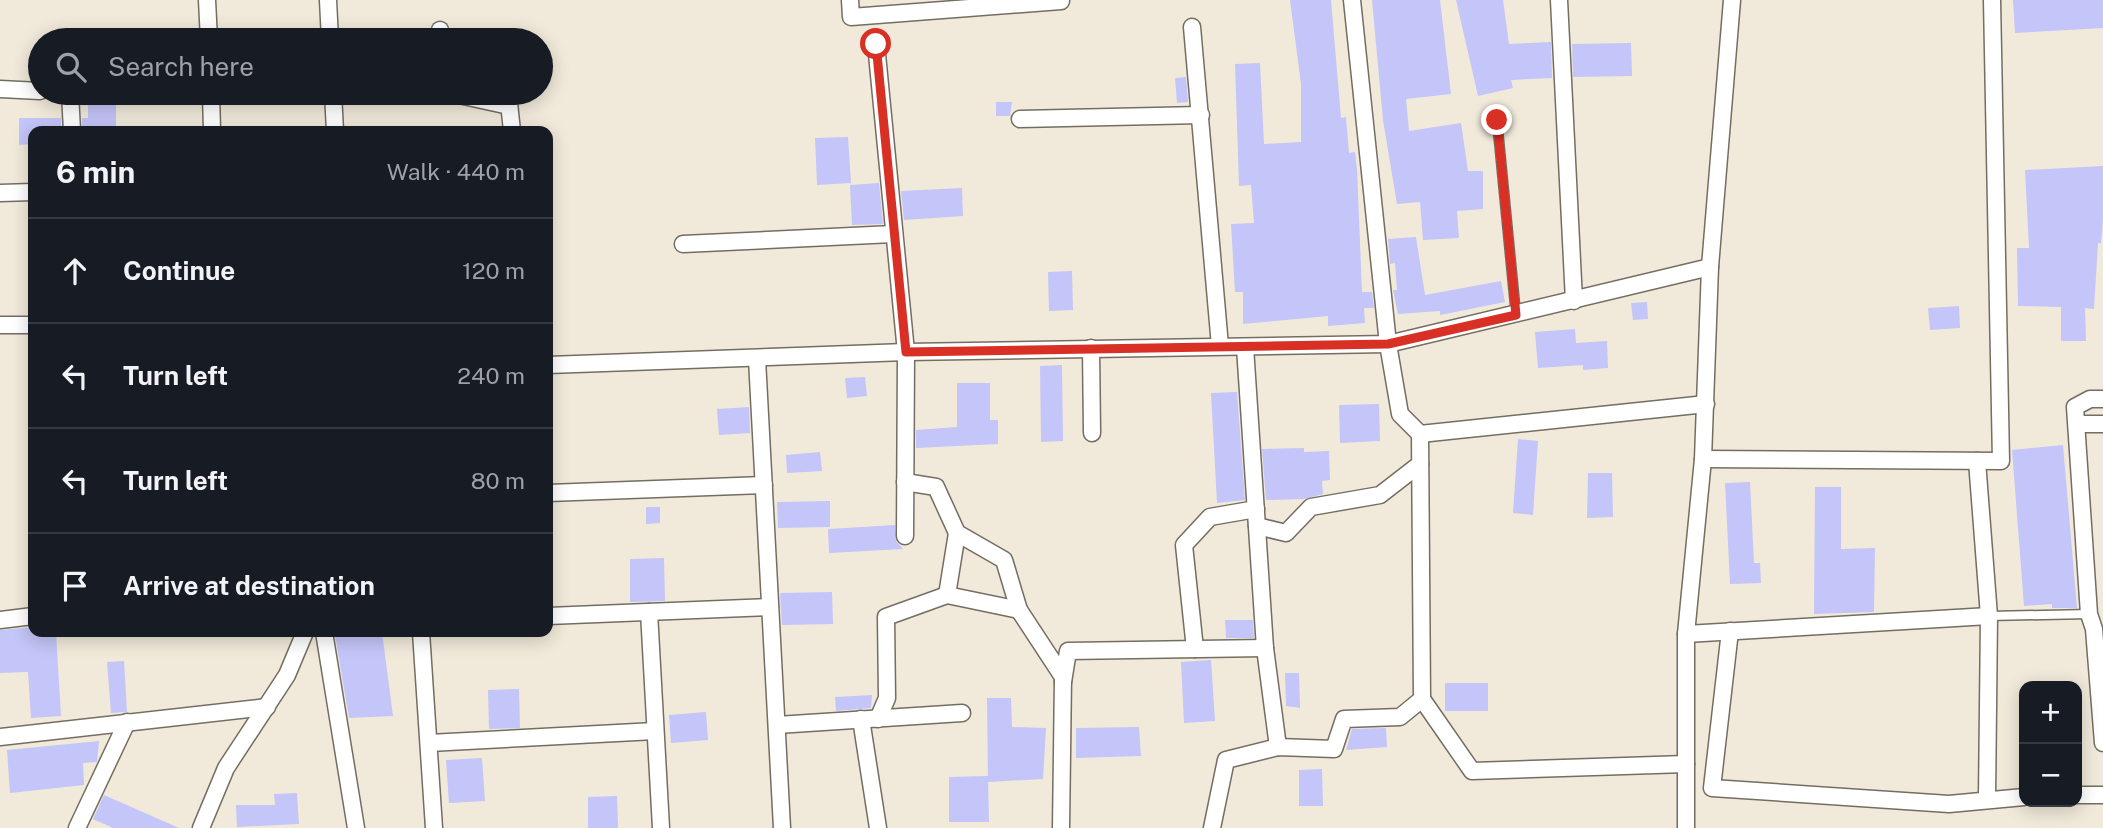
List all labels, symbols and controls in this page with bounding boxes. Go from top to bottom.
search box [28,28,553,105]
route start [860,28,891,59]
icon: search [52,48,90,86]
text: Search here [108,51,254,82]
route end [1481,104,1512,135]
text: 6 min [56,154,135,190]
text: Walk · 440 m [387,158,525,185]
icon: ahead [56,252,94,290]
text: Continue [123,255,235,286]
text: 120 m [462,257,525,284]
icon: left [56,357,94,395]
text: Turn left [123,360,228,391]
text: 240 m [457,362,525,389]
icon: left [56,462,94,500]
text: Turn left [123,465,228,496]
text: 80 m [471,467,525,494]
icon: arrive [56,567,94,605]
text: Arrive at destination [123,570,375,601]
map controls [2019,681,2082,807]
button: + [2019,681,2082,744]
button: − [2019,744,2082,807]

